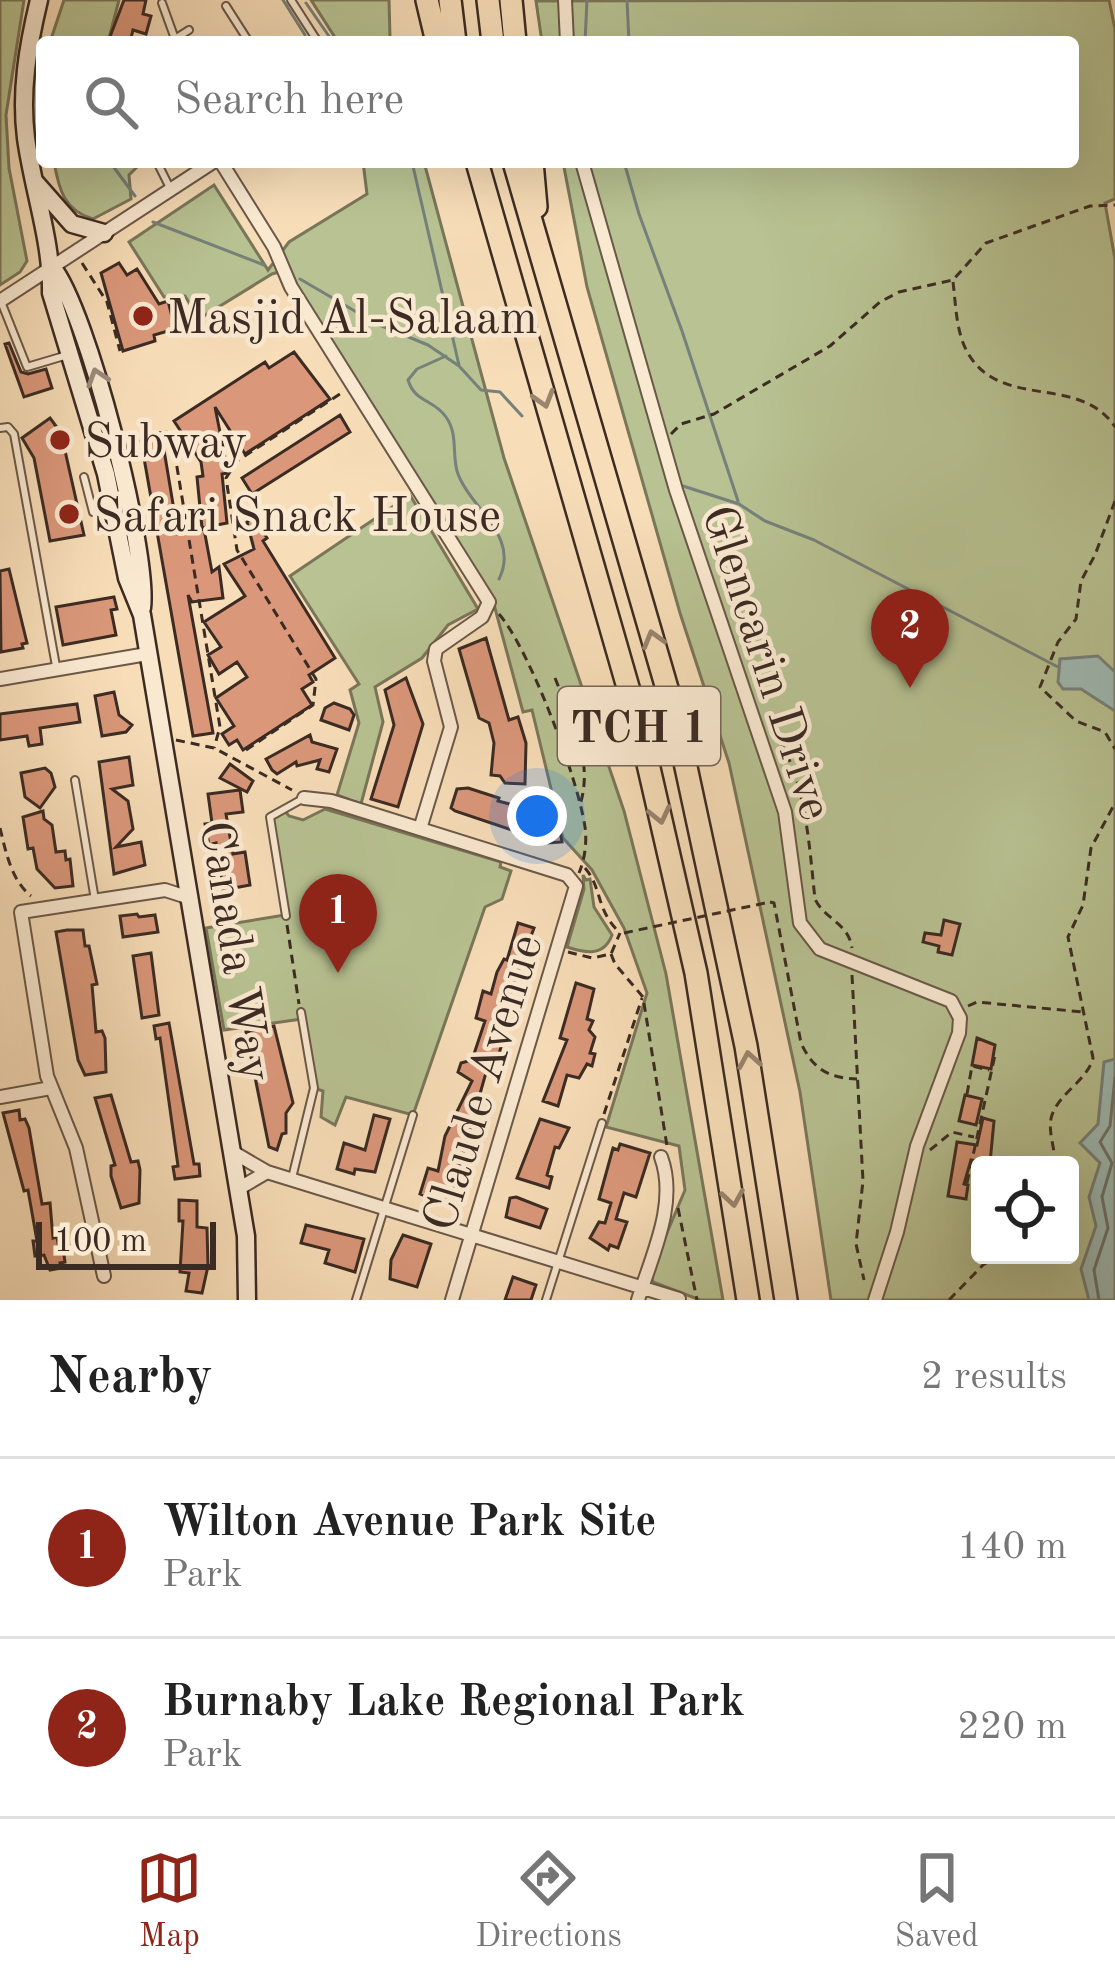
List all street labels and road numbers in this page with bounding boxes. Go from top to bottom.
street label: Glencarin Drive [692,500,839,826]
road number: TCH 1 [558,687,720,765]
street label: Canada Way [190,818,278,1086]
street label: Claude Avenue [417,929,553,1237]

